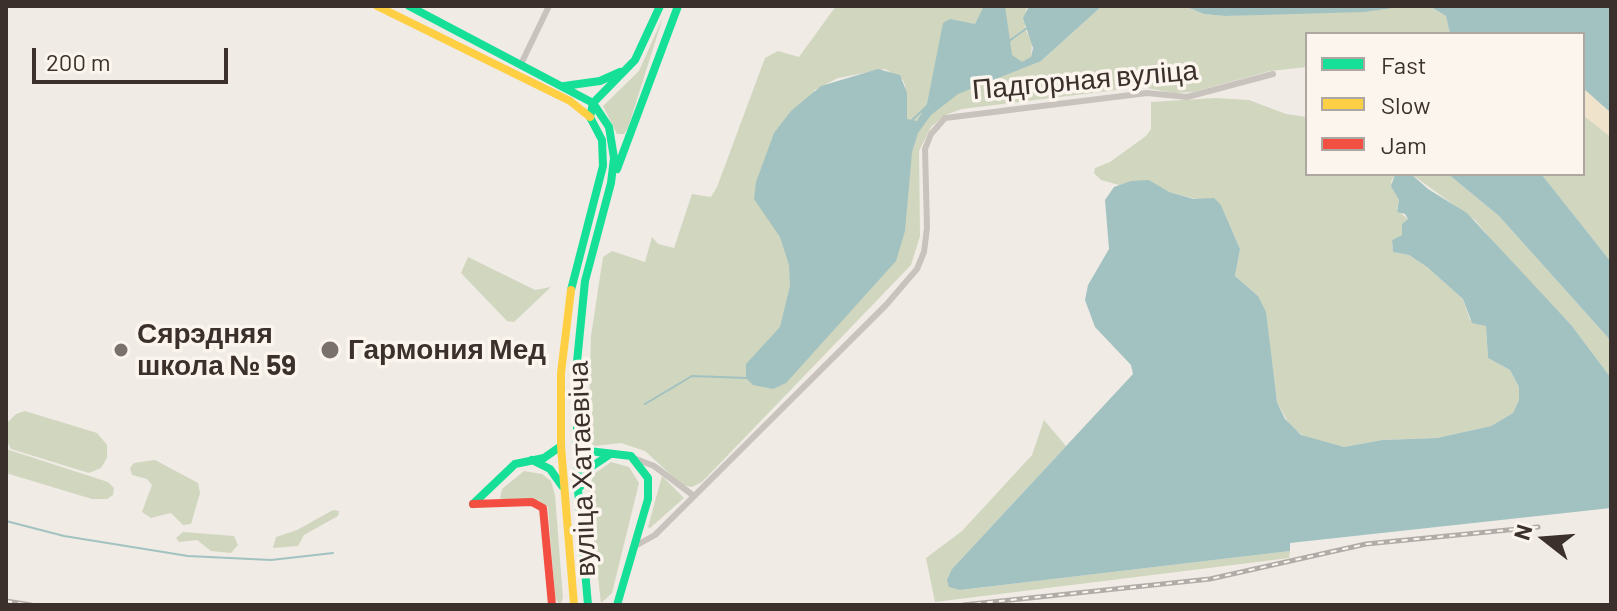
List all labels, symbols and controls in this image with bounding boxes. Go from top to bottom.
scale bar [36,32,232,82]
legend [1305,32,1585,176]
text: 200 m [46,47,111,76]
text: Fast [1381,50,1426,79]
street label: Падгорная вуліца [971,53,1199,107]
text: Slow [1381,90,1430,119]
text: Jam [1381,130,1427,159]
place label: Сярэдняя школа № 59 [137,317,296,383]
place label: Гармония Мед [348,333,546,367]
marker: Гармония Мед [319,339,341,361]
marker: Сярэдняя школа № 59 [112,341,130,359]
street label: вуліца Хатаевіча [561,361,603,577]
north arrow [1505,499,1585,579]
text: N [1507,521,1537,543]

